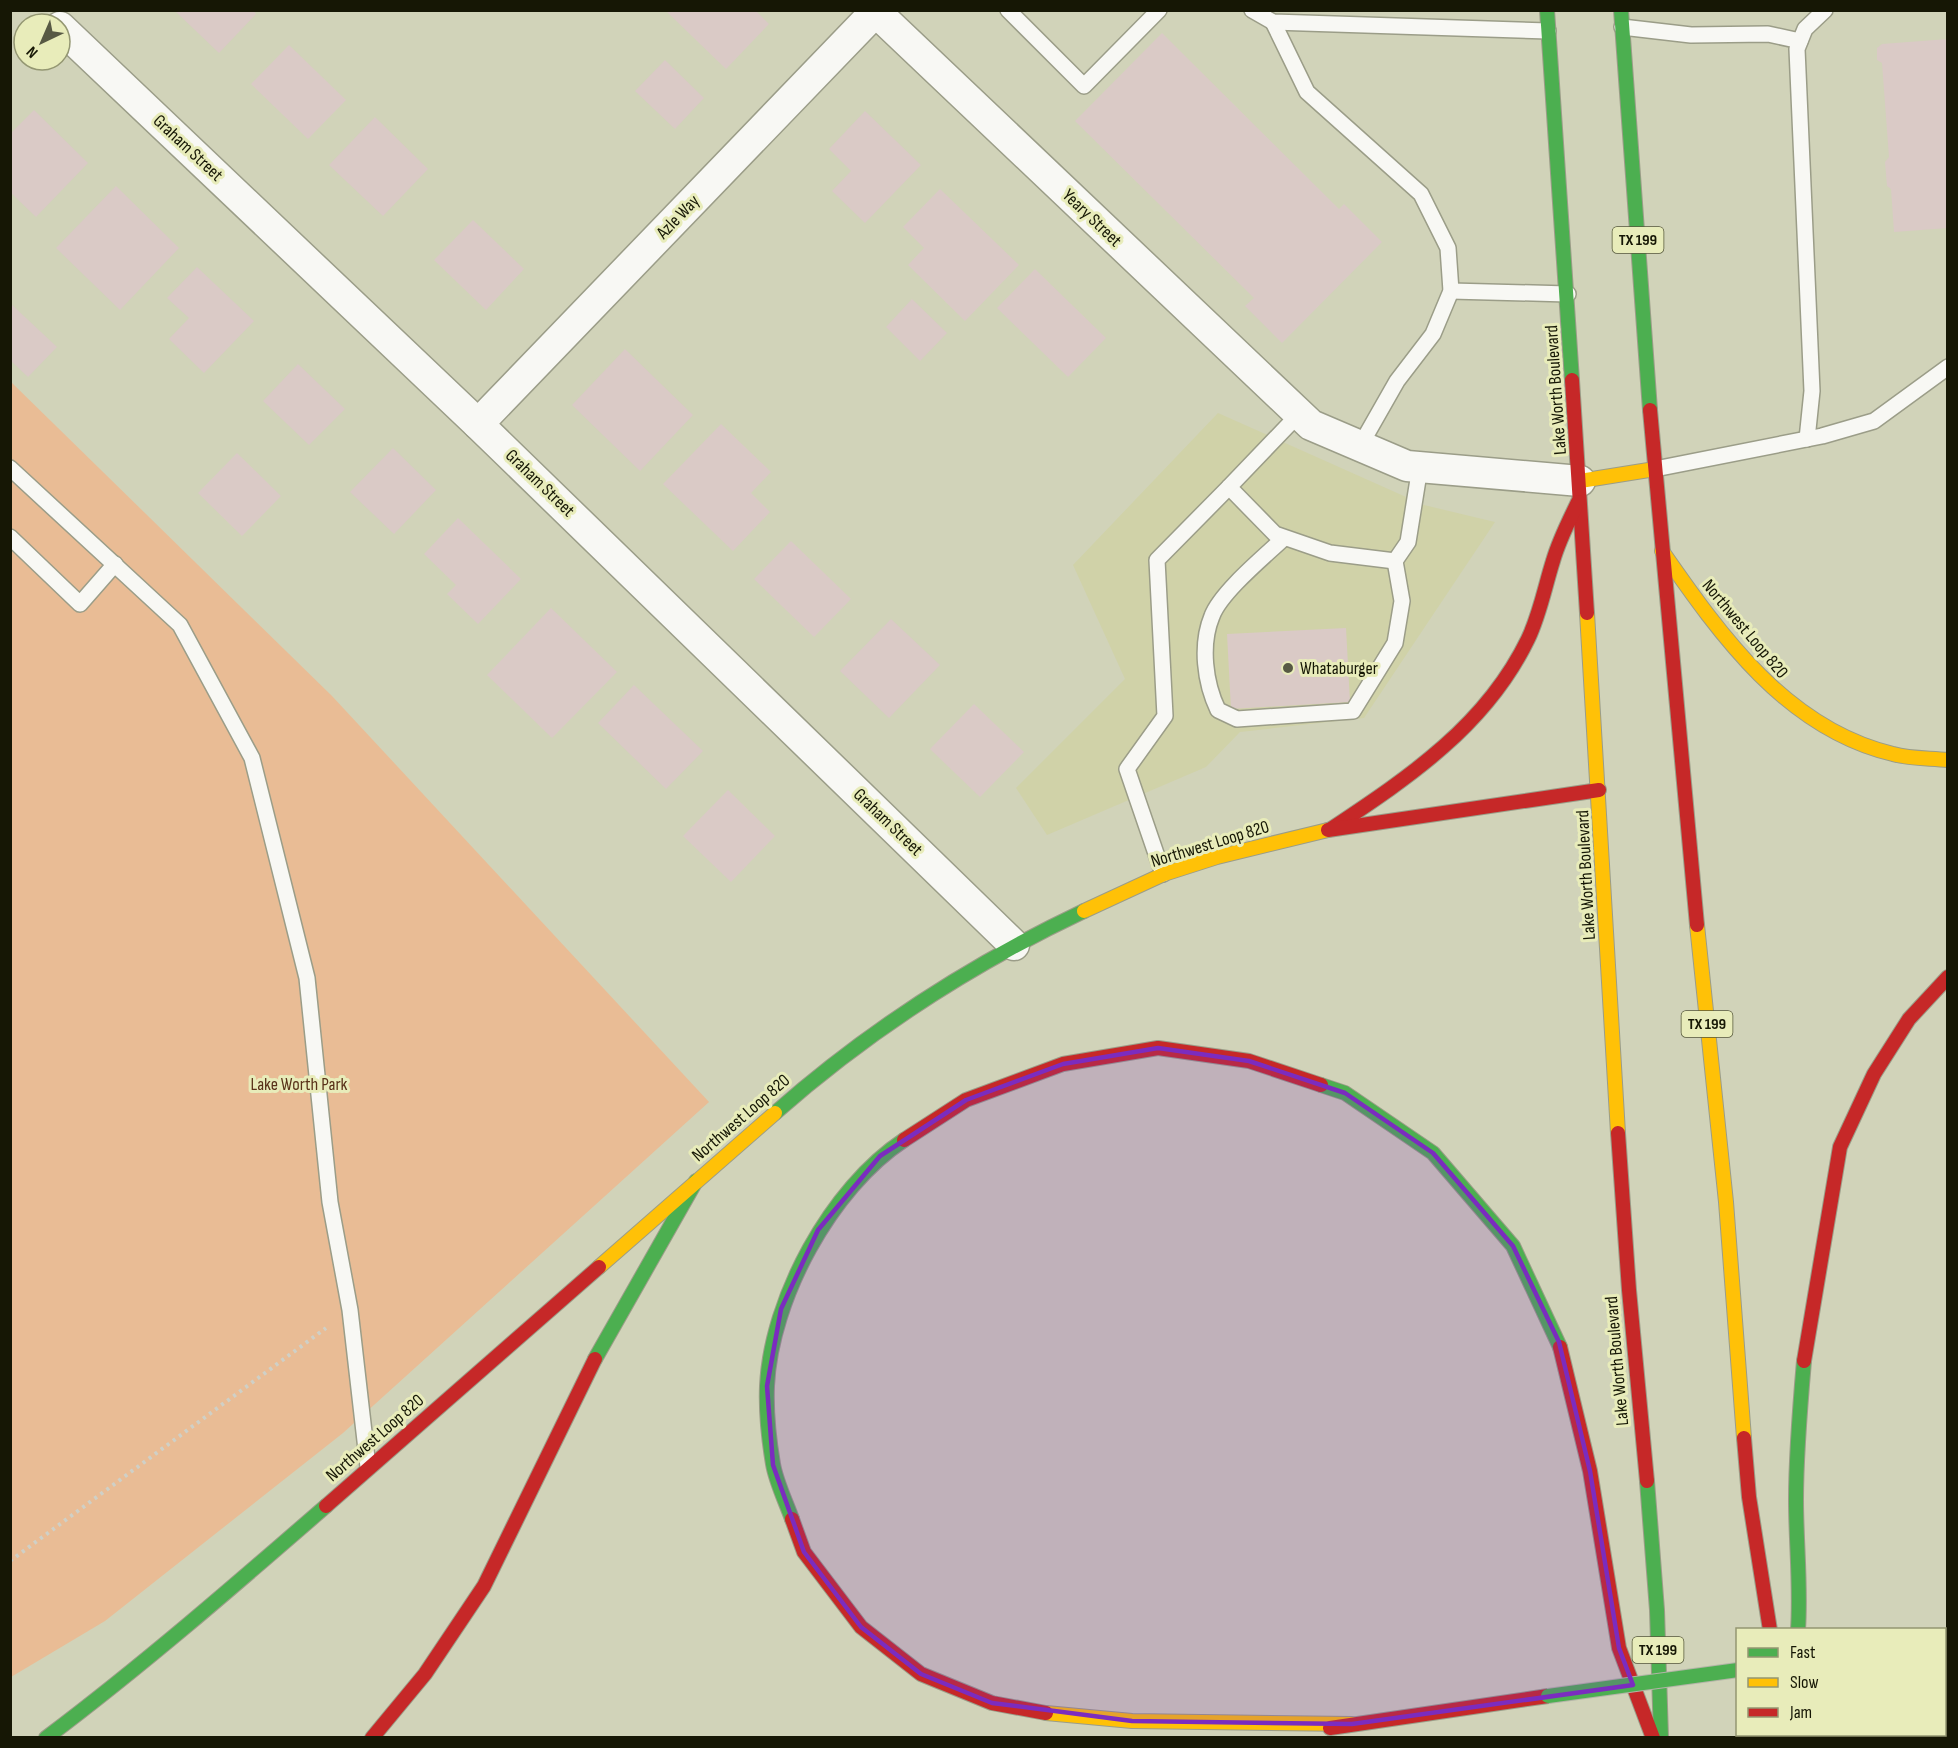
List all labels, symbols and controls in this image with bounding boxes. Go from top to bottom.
north arrow [12,12,72,72]
text: N [23,42,42,62]
street label: Graham Street [149,110,228,186]
street label: Yeary Street [1058,185,1126,252]
street label: Azle Way [651,191,704,244]
road number: TX 199 [1612,227,1664,253]
street label: Lake Worth Boulevard [1541,324,1571,456]
street label: Graham Street [501,445,579,521]
street label: Northwest Loop 820 [1698,575,1792,683]
place label: Whataburger [1300,658,1378,679]
marker: Whataburger [1281,661,1295,675]
street label: Graham Street [849,784,927,860]
street label: Lake Worth Boulevard [1572,810,1600,940]
street label: Northwest Loop 820 [1148,816,1272,872]
road number: TX 199 [1682,1011,1732,1037]
street label: Northwest Loop 820 [688,1070,794,1166]
park label: Lake Worth Park [251,1074,348,1095]
street label: Lake Worth Boulevard [1601,1295,1633,1427]
street label: Northwest Loop 820 [322,1390,428,1486]
legend [1736,1628,1946,1736]
road number: TX 199 [1632,1637,1684,1663]
text: Fast [1790,1642,1816,1663]
text: Slow [1790,1672,1819,1693]
text: Jam [1789,1702,1812,1723]

